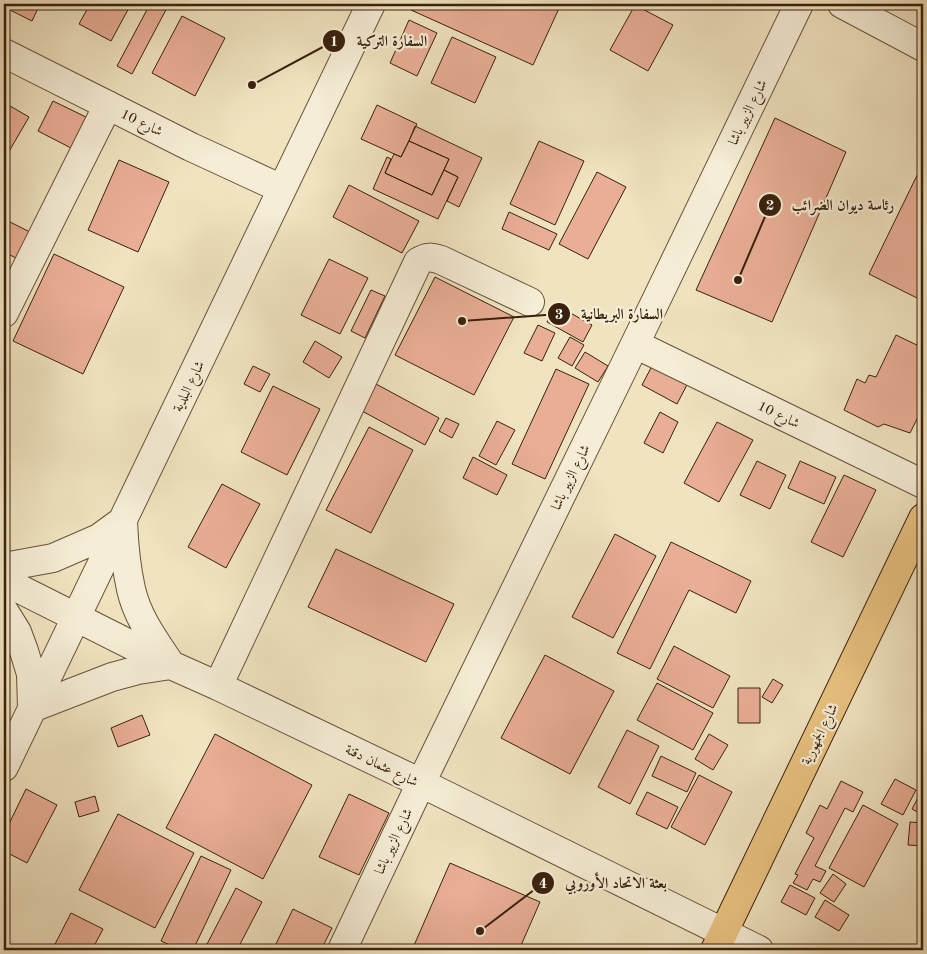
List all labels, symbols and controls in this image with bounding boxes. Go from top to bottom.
callout: السفارة التركية [322,26,437,56]
text: السفارة التركية [357,34,427,50]
text: 1 [330,35,338,50]
street label: شارع الزبير باشا [725,77,773,149]
street label: شارع 10 [117,107,165,143]
callout: رئاسة ديوان الضرائب [757,190,905,220]
text: رئاسة ديوان الضرائب [792,198,894,216]
text: 2 [766,199,774,214]
callout: السفارة البريطانية [546,299,673,329]
text: السفارة البريطانية [581,307,663,323]
text: 3 [555,308,563,323]
street label: شارع البلدية [171,359,211,416]
street label: شارع 10 [754,399,802,435]
street label: شارع الزبير باشا [548,442,596,514]
street label: شارع الجمهورية [799,702,844,769]
street label: شارع عثمان دقنة [341,742,420,793]
street label: شارع الزبير باشا [372,806,419,878]
callout: بعثة الاتحاد الأوروبي [530,868,677,898]
text: بعثة الاتحاد الأوروبي [564,872,667,895]
text: 4 [539,877,547,892]

